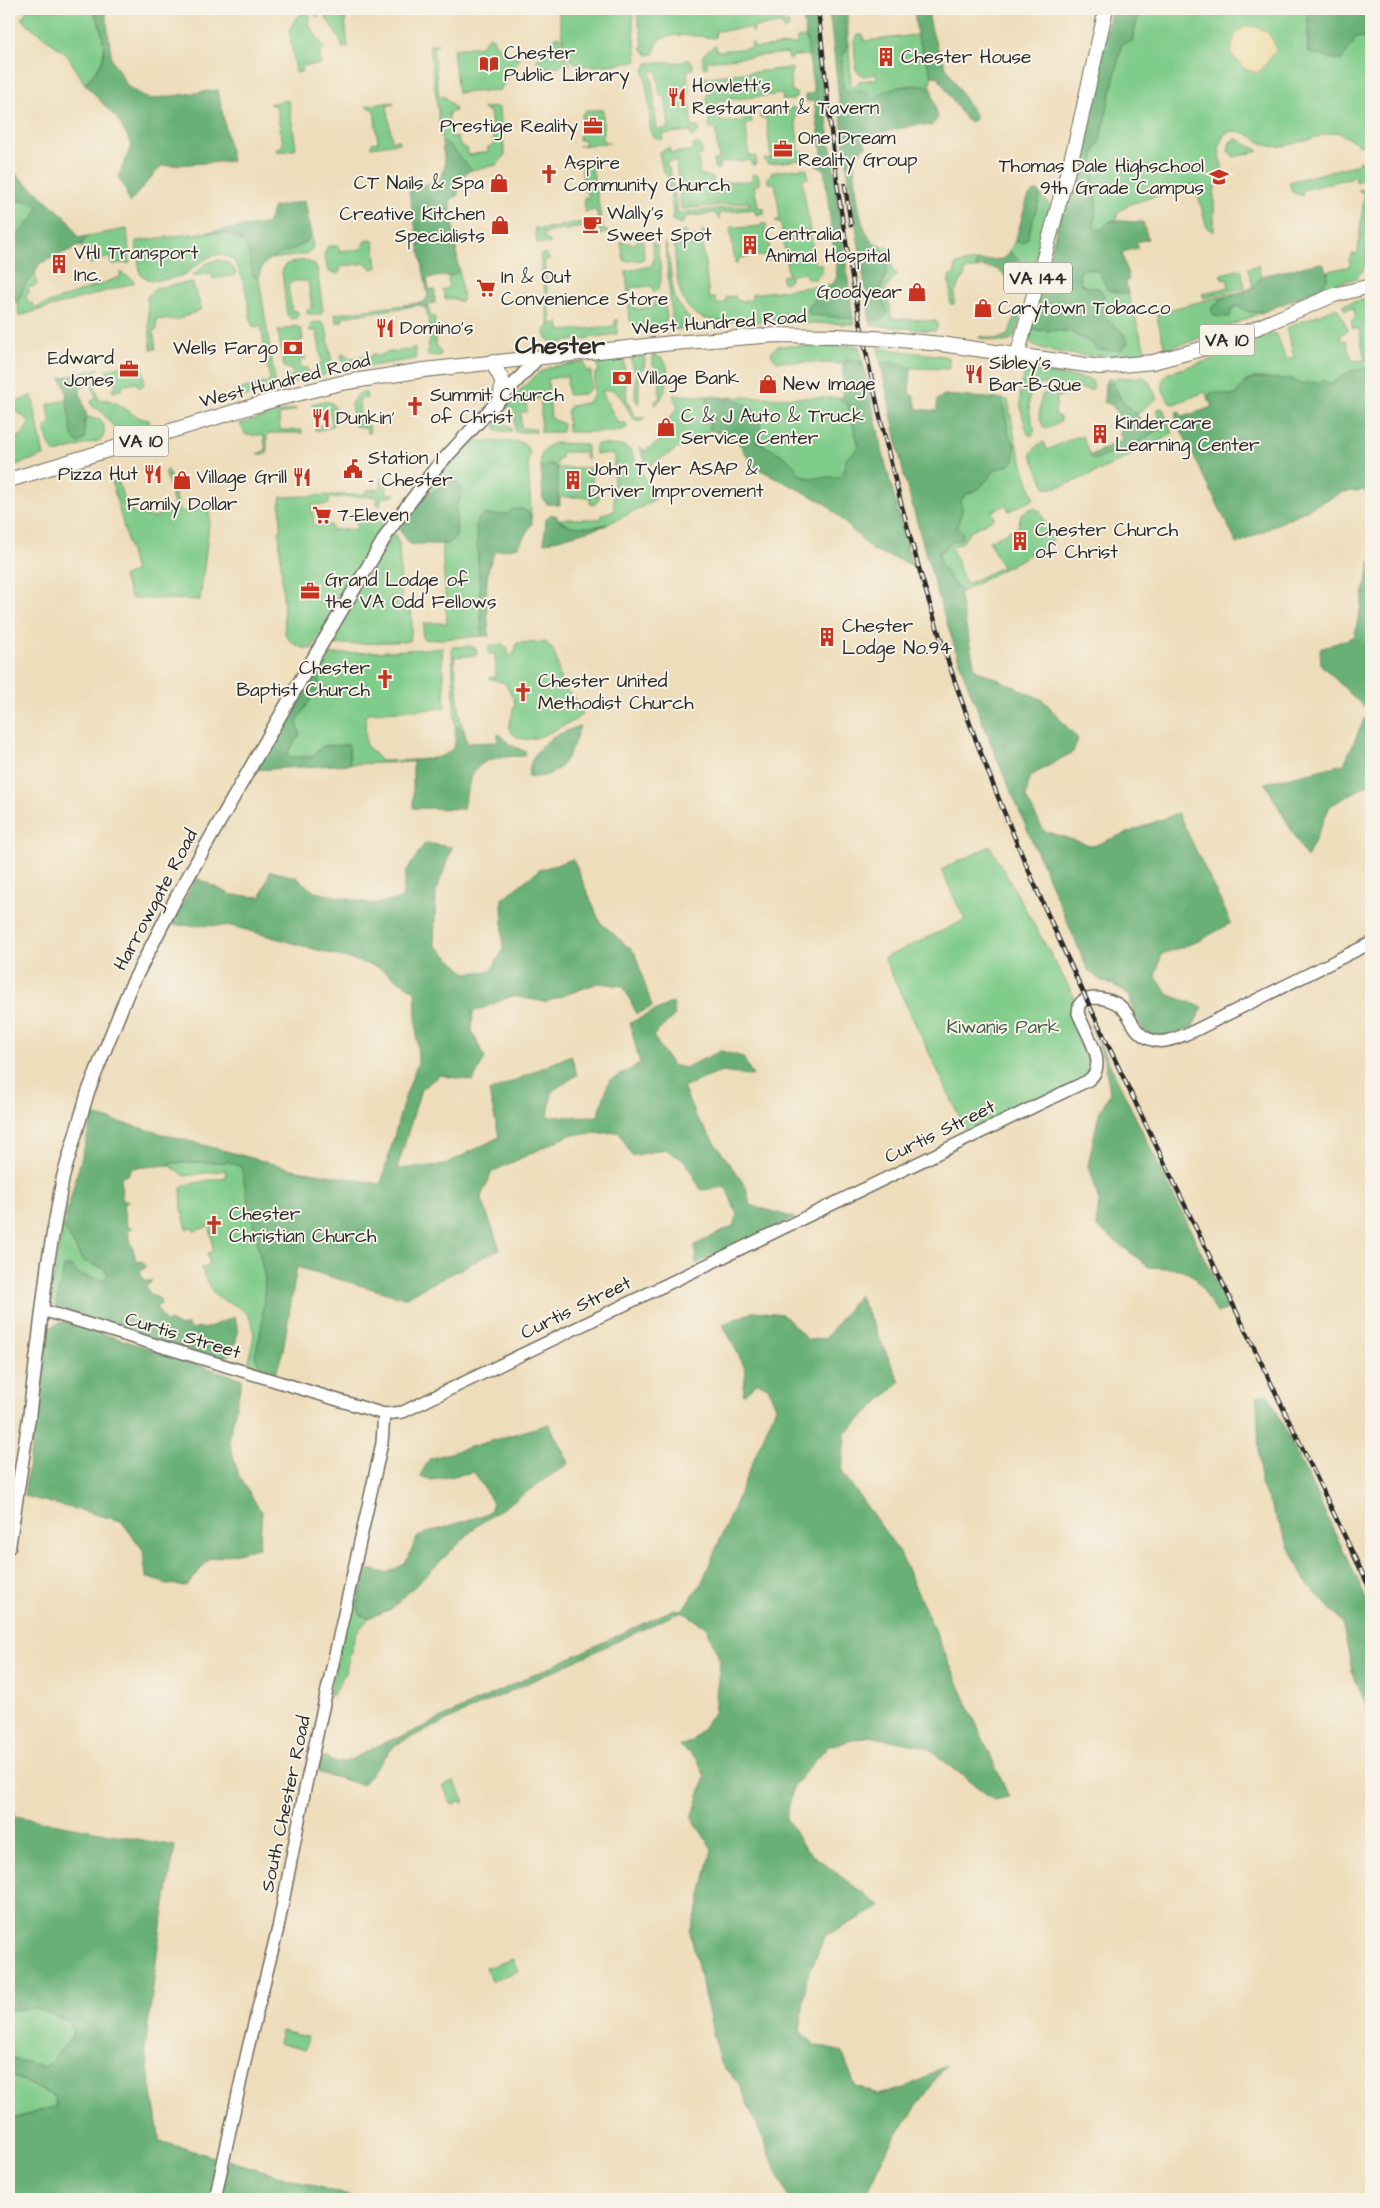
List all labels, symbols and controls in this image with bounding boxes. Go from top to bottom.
place label: Chester Public Library [504,40,630,90]
place label: Chester House [901,44,1031,71]
building icon: Chester House [875,46,897,68]
library icon: Chester Public Library [478,53,500,75]
place label: Howlett's Restaurant & Tavern [692,73,879,122]
restaurant icon: Howlett's Restaurant & Tavern [666,86,688,108]
place label: Prestige Reality [440,113,579,141]
office icon: Prestige Reality [582,115,604,137]
place label: One Dream Reality Group [798,125,918,175]
office icon: One Dream Reality Group [772,138,794,160]
place label: Aspire Community Church [564,150,730,200]
place label: Thomas Dale Highschool 9th Grade Campus [999,153,1204,202]
church icon: Aspire Community Church [538,163,560,185]
school or university icon: Thomas Dale Highschool 9th Grade Campus [1208,166,1230,188]
place label: CT Nails & Spa [354,170,484,197]
shop icon: CT Nails & Spa [488,172,510,194]
place label: Wally's Sweet Spot [607,200,712,249]
place label: Creative Kitchen Specialists [340,201,485,250]
cafe icon: Wally's Sweet Spot [581,213,603,235]
shop icon: Creative Kitchen Specialists [489,214,511,236]
place label: Centralia Animal Hospital [765,221,890,270]
building icon: Centralia Animal Hospital [739,234,761,256]
place label: VHI Transport Inc. [74,240,199,289]
building icon: VHI Transport Inc. [48,253,70,275]
road number: VA 144 [1004,262,1072,294]
place label: In & Out Convenience Store [501,264,668,313]
supermarket icon: In & Out Convenience Store [475,277,497,299]
place label: Goodyear [817,279,903,307]
shop icon: Goodyear [906,281,928,303]
place label: Carytown Tobacco [998,295,1171,323]
shop icon: Carytown Tobacco [972,297,994,319]
street label: West Hundred Road [631,303,808,343]
place label: Domino's [400,315,473,342]
restaurant icon: Domino's [374,317,396,339]
road number: VA 10 [1200,324,1254,356]
district label: Chester [515,329,606,363]
place label: Wells Fargo [173,335,278,363]
bank icon: Wells Fargo [282,337,304,359]
place label: Edward Jones [48,345,114,394]
street label: West Hundred Road [197,347,373,415]
place label: Sibley's Bar-B-Que [989,350,1081,399]
office icon: Edward Jones [118,358,140,380]
restaurant icon: Sibley's Bar-B-Que [963,363,985,385]
place label: Village Bank [637,365,740,393]
bank icon: Village Bank [611,367,633,389]
place label: New Image [783,371,876,399]
shop icon: New Image [757,373,779,395]
place label: Summit Church of Christ [430,382,565,431]
church icon: Summit Church of Christ [404,395,426,417]
place label: C & J Auto & Truck Service Center [681,403,864,452]
place label: Dunkin' [336,405,395,432]
restaurant icon: Dunkin' [310,407,332,429]
place label: Kindercare Learning Center [1115,410,1260,460]
shop icon: C & J Auto & Truck Service Center [655,416,677,438]
building icon: Kindercare Learning Center [1089,423,1111,445]
road number: VA 10 [114,426,168,456]
place label: Station 1 - Chester [368,445,453,494]
place label: John Tyler ASAP & Driver Improvement [588,456,764,505]
public building icon: Station 1 - Chester [342,458,364,480]
place label: Pizza Hut [58,461,138,488]
restaurant icon: Pizza Hut [142,463,164,485]
place label: Village Grill [196,464,287,492]
restaurant icon: Village Grill [291,466,313,488]
shop icon: Family Dollar [171,469,193,491]
building icon: John Tyler ASAP & Driver Improvement [562,469,584,491]
place label: Family Dollar [127,491,238,519]
place label: 7-Eleven [337,502,409,529]
supermarket icon: 7-Eleven [311,504,333,526]
place label: Chester Church of Christ [1035,517,1179,566]
building icon: Chester Church of Christ [1009,530,1031,552]
place label: Grand Lodge of the VA Odd Fellows [325,567,496,616]
office icon: Grand Lodge of the VA Odd Fellows [299,580,321,602]
place label: Chester Lodge No.94 [842,613,952,663]
building icon: Chester Lodge No.94 [816,626,838,648]
place label: Chester Baptist Church [236,655,371,704]
church icon: Chester Baptist Church [374,668,396,690]
place label: Chester United Methodist Church [538,668,694,717]
church icon: Chester United Methodist Church [512,681,534,703]
street label: Harrowgate Road [107,824,206,976]
park label: Kiwanis Park [947,1014,1060,1041]
street label: Curtis Street [880,1093,1000,1170]
place label: Chester Christian Church [229,1201,377,1250]
church icon: Chester Christian Church [203,1214,225,1236]
street label: Curtis Street [516,1269,636,1346]
street label: Curtis Street [122,1306,245,1367]
street label: South Chester Road [254,1713,318,1895]

